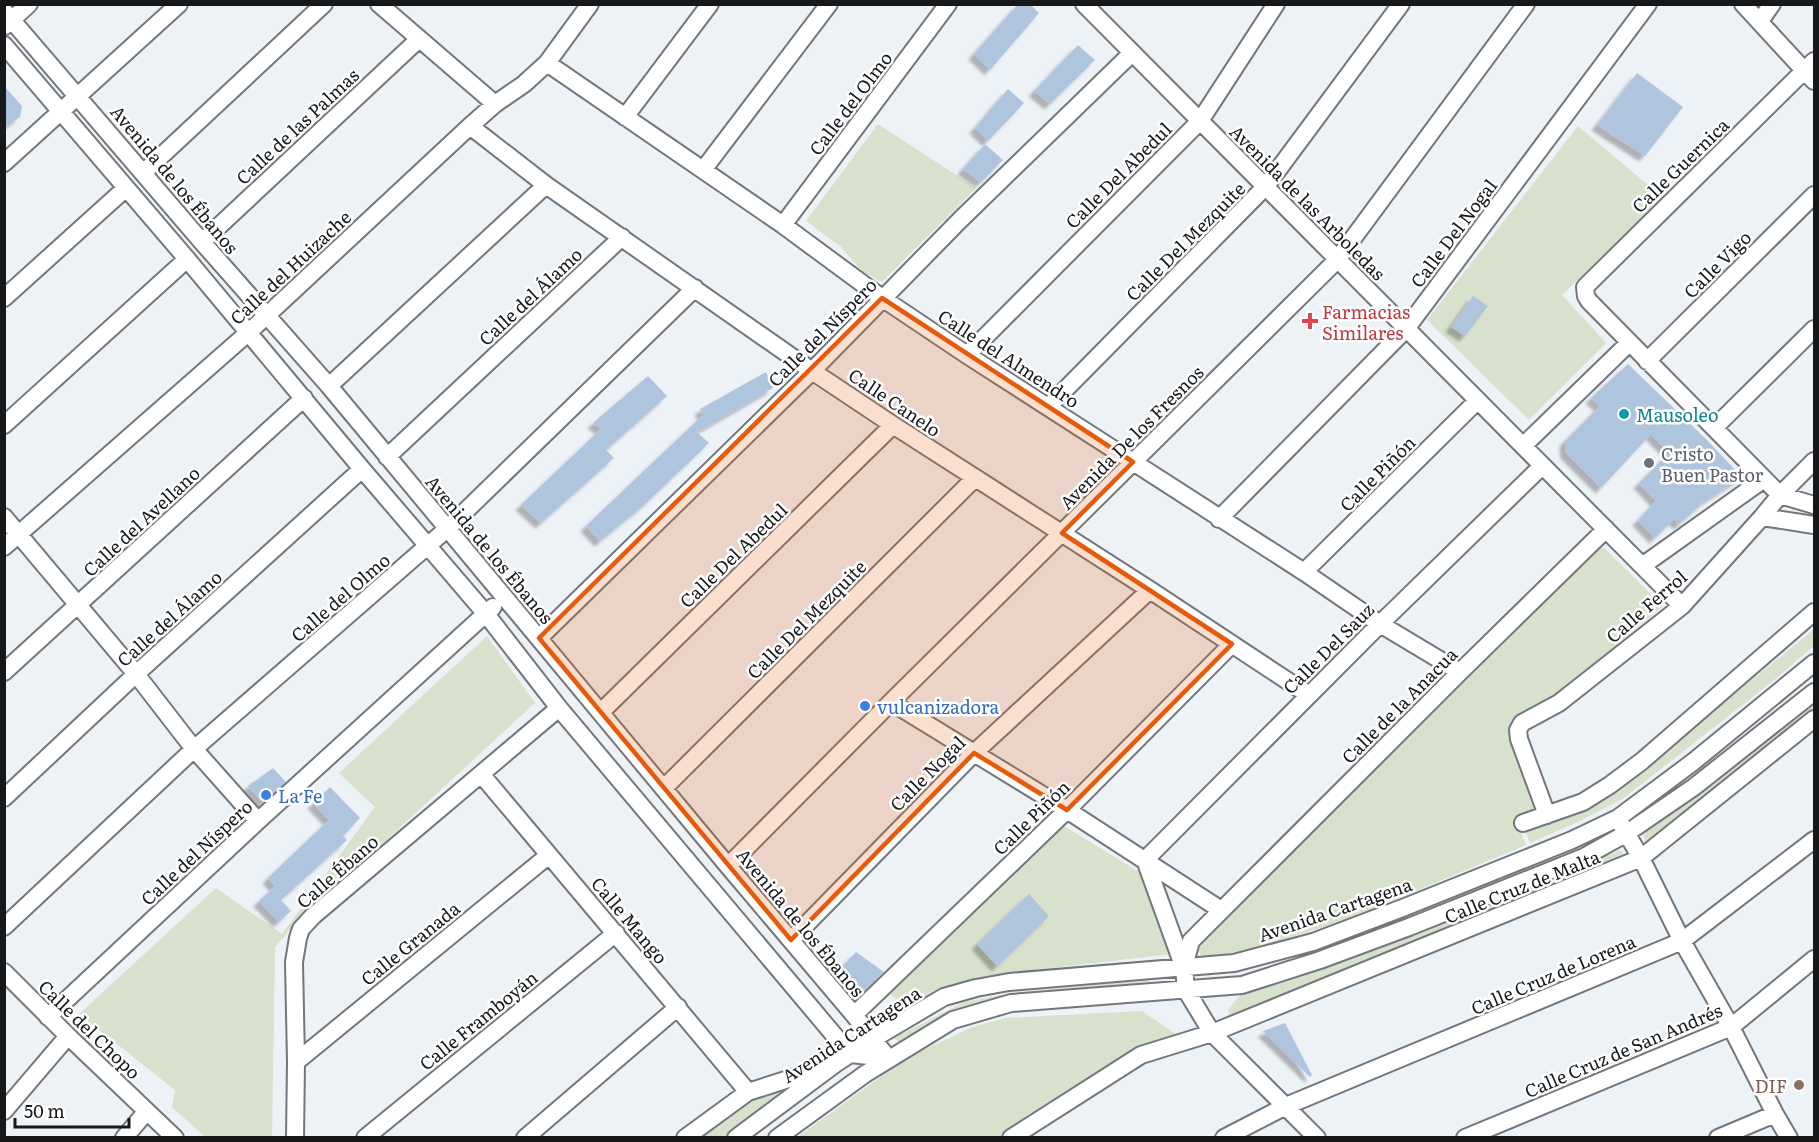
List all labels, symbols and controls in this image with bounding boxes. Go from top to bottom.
street label: Calle del Olmo [802,45,898,161]
street label: Calle de las Palmas [229,62,365,190]
street label: Avenida de los Ébanos [105,99,245,259]
street label: Calle Guernica [1625,111,1735,219]
street label: Calle Del Abedul [1059,116,1177,234]
street label: Avenida de las Arboledas [1224,118,1392,286]
street label: Calle Del Nogal [1403,173,1503,293]
street label: Calle Del Mezquite [1119,175,1251,307]
street label: Calle del Huizache [223,204,357,330]
street label: Calle Vigo [1677,224,1757,304]
street label: Calle del Álamo [472,241,588,351]
street label: Calle del Níspero [761,271,883,393]
place label: Farmacias Similares [1322,298,1410,346]
street label: Calle del Almendro [933,302,1085,414]
marker: Farmacias Similares [1303,314,1317,328]
street label: Avenida De los Fresnos [1053,359,1209,515]
street label: Calle Canelo [843,361,947,443]
place label: Mausoleo [1636,401,1719,428]
marker: Mausoleo [1617,407,1631,421]
street label: Calle Piñón [1333,429,1421,517]
place label: Cristo Buen Pastor [1661,440,1764,488]
marker: Cristo Buen Pastor [1642,456,1656,470]
street label: Calle del Avellano [76,460,206,582]
street label: Avenida de los Ébanos [420,469,560,629]
street label: Calle Del Abedul [673,496,793,614]
street label: Calle del Olmo [284,546,396,648]
street label: Calle Del Mezquite [740,553,872,685]
street label: Calle del Álamo [110,563,228,673]
street label: Calle Ferrol [1600,563,1692,649]
street label: Calle Del Sauz [1276,596,1380,700]
street label: Calle de la Anacua [1335,641,1463,769]
place label: vulcanizadora [877,693,999,720]
marker: vulcanizadora [858,699,872,713]
street label: Calle Nogal [883,729,971,817]
street label: Calle Piñón [986,773,1076,861]
place label: La Fe [278,782,322,809]
marker: La Fe [259,788,273,802]
street label: Calle del Níspero [134,793,258,911]
street label: Calle Ébano [290,828,384,914]
street label: Avenida de los Ébanos [731,842,871,1002]
street label: Calle Cruz de Malta [1440,842,1604,930]
street label: Avenida Cartagena [1255,870,1416,948]
street label: Calle Mango [585,871,675,969]
street label: Calle Granada [355,894,466,991]
street label: Calle Cruz de Lorena [1466,927,1640,1021]
street label: Calle Framboyán [413,964,543,1076]
street label: Calle del Chopo [33,973,147,1085]
street label: Avenida Cartagena [776,979,926,1089]
street label: Calle Cruz de San Andrés [1520,996,1726,1104]
place label: DIF [1755,1072,1787,1099]
marker: DIF [1792,1078,1806,1092]
scale bar [15,1091,129,1129]
text: 50 m [24,1097,65,1124]

